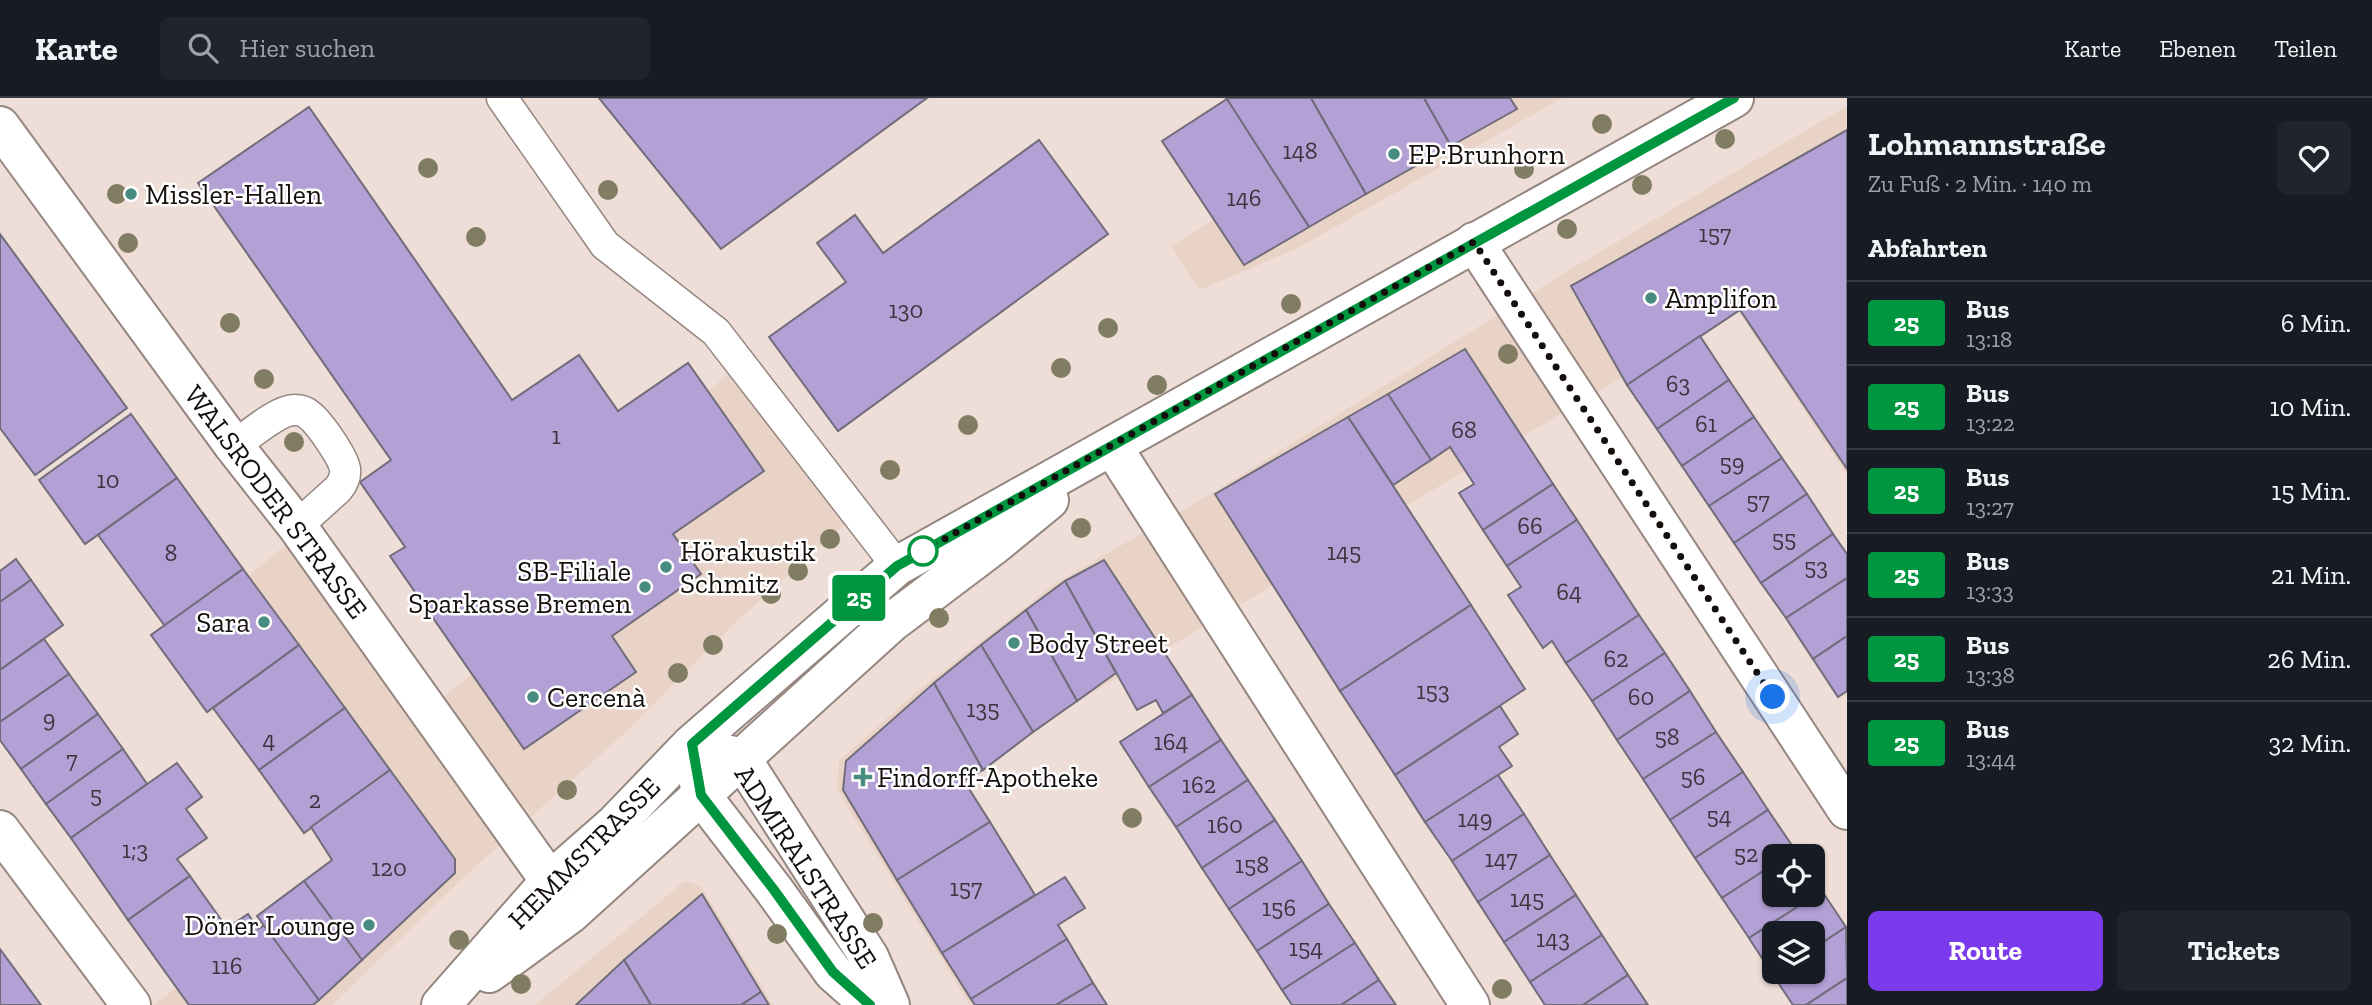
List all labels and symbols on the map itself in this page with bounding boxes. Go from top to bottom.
house number: 148 [1282,136,1318,165]
place label: EP:Brunhorn [1408,138,1565,171]
marker: EP:Brunhorn [1386,146,1402,162]
place label: Missler-Hallen [145,178,322,211]
house number: 146 [1227,183,1261,212]
marker: Missler-Hallen [123,186,139,202]
house number: 157 [1699,219,1731,248]
place label: Amplifon [1665,282,1777,315]
marker: Amplifon [1643,290,1659,306]
house number: 130 [889,295,923,324]
house number: 63 [1666,369,1690,398]
street label: WALSRODER STRASSE [178,379,374,625]
house number: 61 [1695,409,1717,438]
house number: 68 [1451,415,1477,444]
house number: 1 [551,421,561,450]
house number: 59 [1719,448,1745,477]
house number: 10 [96,465,120,494]
house number: 57 [1746,486,1770,515]
house number: 66 [1517,511,1543,540]
house number: 55 [1772,524,1796,553]
place label: Hörakustik Schmitz [680,535,816,600]
unlabelled marker [908,536,938,566]
house number: 145 [1327,537,1361,566]
house number: 8 [165,538,177,567]
house number: 53 [1804,552,1828,581]
place label: SB-Filiale Sparkasse Bremen [408,555,631,620]
marker: Hörakustik Schmitz [658,559,674,575]
line badge: 25 [828,575,890,621]
house number: 64 [1556,577,1582,606]
marker: SB-Filiale Sparkasse Bremen [637,579,653,595]
place label: Sara [196,606,250,639]
marker: Sara [256,614,272,630]
place label: Body Street [1028,627,1169,660]
marker: Body Street [1006,635,1022,651]
house number: 62 [1603,644,1629,673]
house number: 153 [1416,676,1450,705]
your location [1755,679,1790,714]
place label: Cercenà [547,681,646,714]
house number: 60 [1628,682,1654,711]
marker: Cercenà [525,689,541,705]
house number: 135 [966,694,1000,723]
house number: 9 [43,704,55,733]
house number: 58 [1654,722,1680,751]
house number: 4 [263,725,276,754]
house number: 164 [1154,727,1189,756]
house number: 7 [66,745,78,774]
street label: ADMIRALSTRASSE [728,759,884,975]
place label: Findorff-Apotheke [877,761,1098,794]
house number: 56 [1680,762,1706,791]
marker: Findorff-Apotheke [855,769,871,785]
street label: HEMMSTRASSE [501,770,667,936]
house number: 162 [1182,770,1216,799]
house number: 5 [90,780,102,809]
house number: 2 [309,785,321,814]
house number: 54 [1706,801,1732,830]
house number: 149 [1458,804,1492,833]
house number: 160 [1207,810,1243,839]
house number: 1;3 [122,835,148,864]
house number: 52 [1734,839,1758,868]
house number: 147 [1484,844,1518,873]
house number: 158 [1235,850,1269,879]
house number: 120 [371,853,407,882]
house number: 157 [950,873,982,902]
house number: 145 [1510,884,1544,913]
house number: 156 [1262,893,1296,922]
place label: Döner Lounge [184,909,355,942]
marker: Döner Lounge [361,917,377,933]
house number: 143 [1536,924,1570,953]
house number: 154 [1289,933,1323,962]
house number: 116 [211,951,243,980]

